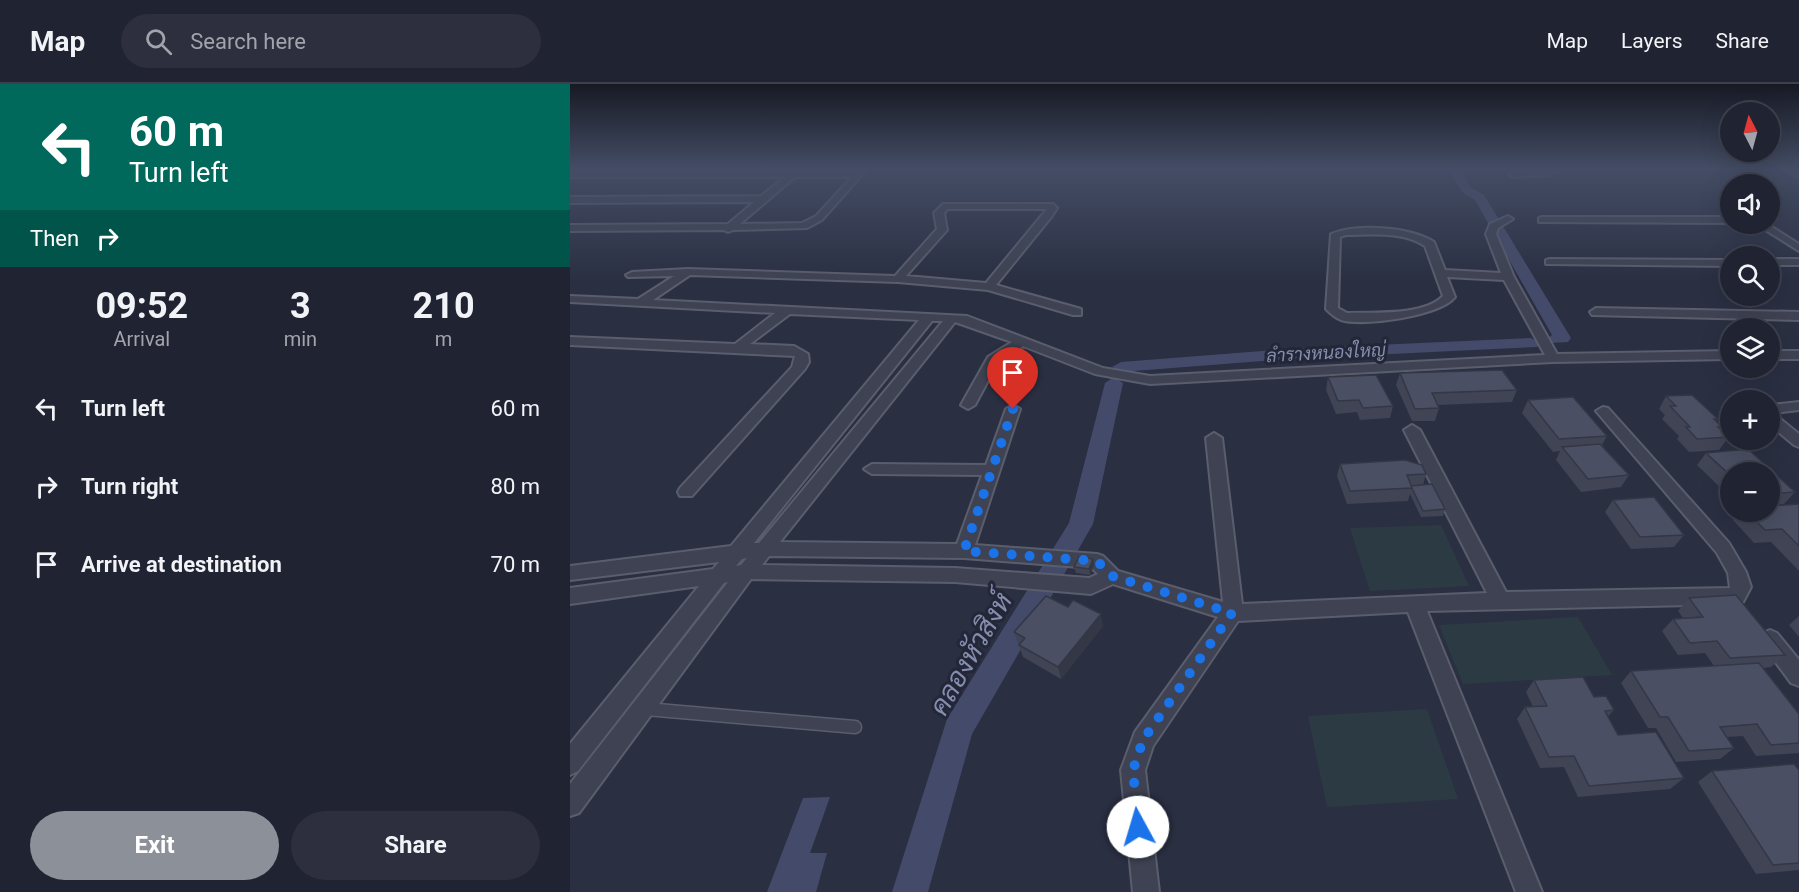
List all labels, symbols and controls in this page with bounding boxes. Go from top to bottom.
search box [121,14,541,68]
text: Map [30,25,85,58]
icon: search [142,25,175,58]
text: Search here [190,29,306,54]
text: Map [1546,29,1588,53]
text: Layers [1621,29,1682,53]
text: Share [1715,29,1769,53]
north arrow [1720,102,1780,162]
map controls [1720,102,1780,522]
text: 60 m [129,107,224,156]
icon: left [30,108,108,186]
text: Turn left [129,157,229,189]
button: sound [1720,174,1780,234]
icon: right [91,222,124,255]
text: Then [30,226,79,251]
button: search [1720,246,1780,306]
text: 09:52 [95,285,188,327]
text: 3 [290,285,311,327]
text: 210 [413,285,475,327]
button: layers [1720,318,1780,378]
text: Arrival [113,327,170,351]
text: min [284,327,317,351]
text: m [435,327,452,351]
water label: ลำรางหนองใหญ่ [1265,337,1387,367]
pin [987,347,1038,409]
icon: arrive [996,356,1029,389]
button: + [1720,390,1780,450]
icon: left [30,392,63,425]
text: Turn left [81,396,165,421]
text: 60 m [491,396,540,421]
button: − [1720,462,1780,522]
icon: right [30,470,63,503]
text: Turn right [81,474,178,499]
text: 80 m [491,474,540,499]
icon: arrive [30,548,63,581]
text: Arrive at destination [81,552,282,577]
text: 70 m [491,552,540,577]
water label: คลองหัวสิงห์ [921,583,1021,721]
position arrow [1106,795,1170,859]
button: Exit [30,811,279,880]
button: Share [291,811,540,880]

